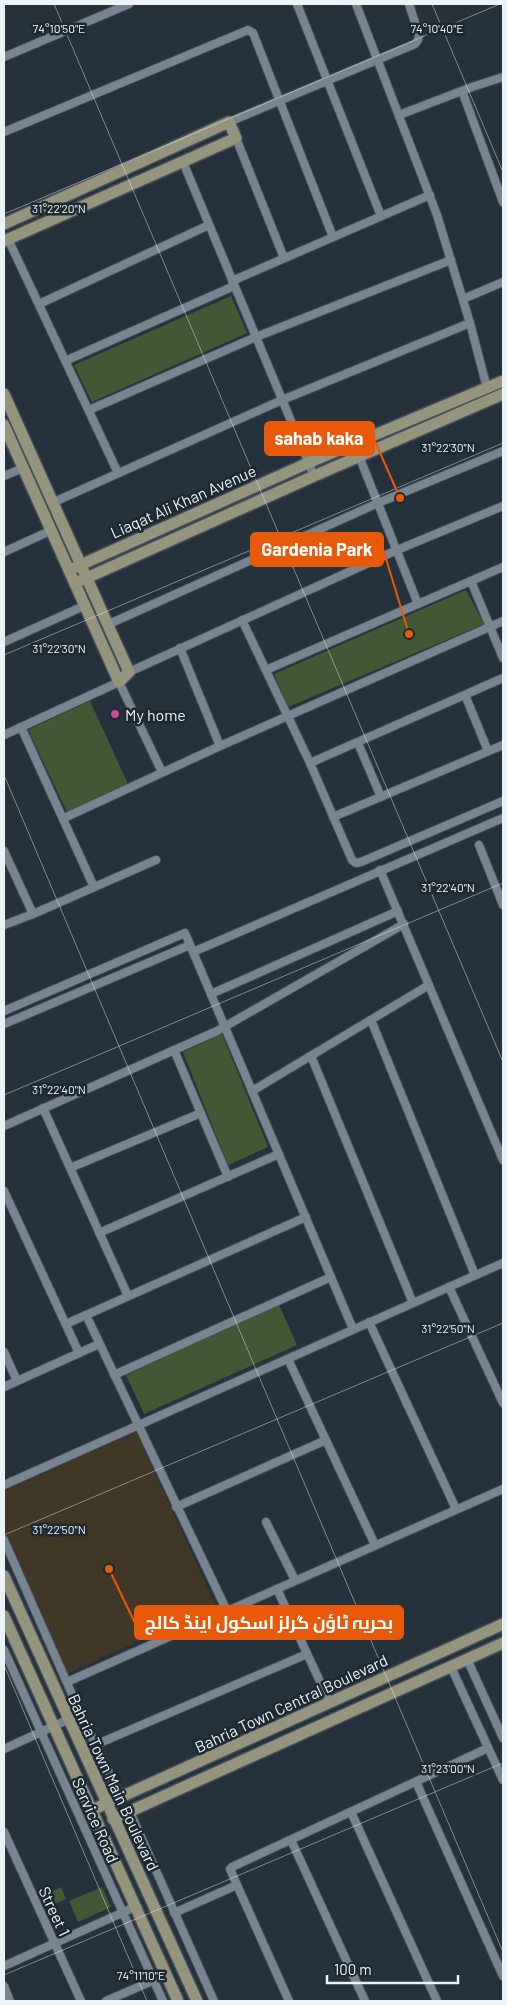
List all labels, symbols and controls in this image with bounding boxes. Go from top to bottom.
text: 74°10'50"E [33,21,85,35]
text: 74°10'40"E [410,21,464,35]
text: 31°22'20"N [32,201,86,215]
callout: sahab kaka [265,422,374,455]
text: sahab kaka [274,427,364,449]
text: 31°22'30"N [421,440,475,454]
street label: Liaqat Ali Khan Avenue [107,460,259,542]
callout: Gardenia Park [251,533,383,566]
text: Gardenia Park [261,538,373,560]
text: 31°22'30"N [32,641,86,655]
place label: My home [125,705,186,724]
marker: My home [109,708,121,720]
text: 31°22'40"N [421,880,475,894]
text: 31°22'40"N [32,1082,86,1096]
text: 31°22'50"N [421,1321,475,1335]
text: 31°22'50"N [32,1522,86,1536]
callout: بحریہ ٹاؤن گرلز اسکول اینڈ کالج [135,1606,403,1639]
text: بحریہ ٹاؤن گرلز اسکول اینڈ کالج [145,1611,393,1635]
street label: Bahria Town Central Boulevard [192,1650,390,1756]
street label: Bahria Town Main Boulevard [65,1691,163,1873]
text: 31°23'00"N [421,1761,475,1775]
street label: Service Road [69,1774,123,1866]
street label: Street 1 [35,1883,75,1939]
scale bar [327,1952,458,1984]
text: 100 m [334,1960,372,1978]
text: 74°11'10"E [117,1968,165,1982]

